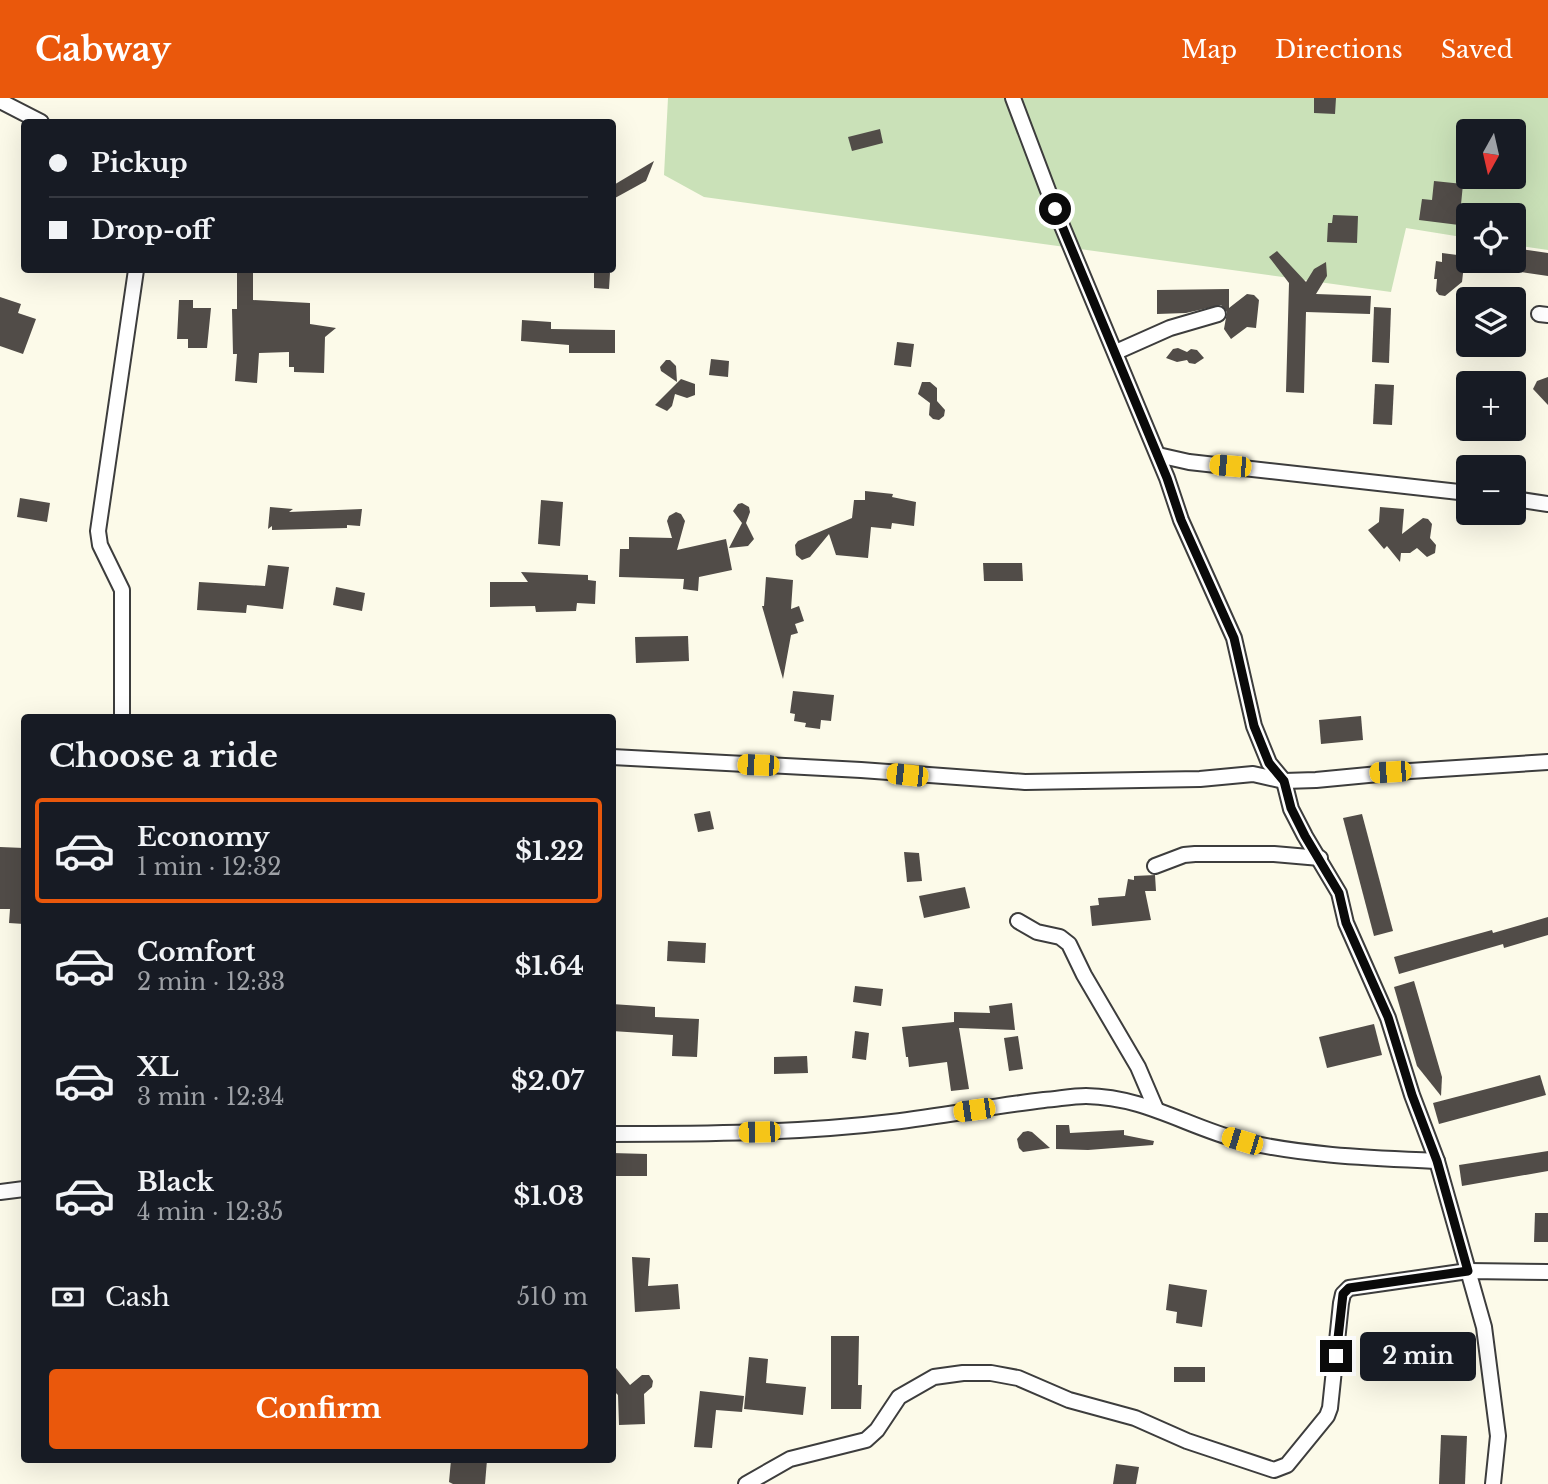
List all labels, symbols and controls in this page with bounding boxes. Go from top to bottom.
text: Cabway [35,29,171,70]
text: Map [1181,35,1237,64]
text: Directions [1275,35,1403,64]
text: Saved [1441,35,1513,64]
north arrow [1456,119,1526,189]
map controls [1456,119,1526,525]
text: Pickup [91,147,188,179]
route start [1039,193,1071,225]
button: locate [1456,203,1526,273]
text: Drop-off [91,214,212,246]
button: layers [1456,287,1526,357]
button: + [1456,371,1526,441]
car [1209,454,1252,478]
button: − [1456,455,1526,525]
text: Choose a ride [49,736,278,776]
car [737,754,780,776]
car [1369,760,1412,784]
car [886,762,929,788]
icon: car [53,819,116,882]
text: Economy [137,821,270,853]
text: $1.22 [515,835,584,867]
text: 1 min · 12:32 [137,853,281,881]
icon: car [53,934,116,997]
text: Comfort [137,936,255,968]
text: $1.64 [515,950,584,982]
text: 2 min · 12:33 [137,968,285,996]
icon: car [53,1049,116,1112]
text: XL [137,1051,179,1083]
text: $2.07 [511,1065,584,1097]
text: 3 min · 12:34 [137,1083,285,1111]
car [952,1097,997,1123]
car [738,1121,781,1143]
car [1219,1125,1266,1157]
icon: car [53,1164,116,1227]
text: Black [137,1166,214,1198]
text: $1.03 [513,1180,584,1212]
text: 4 min · 12:35 [137,1198,283,1226]
icon: cash [49,1278,87,1316]
text: Cash [105,1281,170,1313]
text: 510 m [517,1283,588,1311]
callout: 2 min [1360,1332,1476,1380]
route end [1320,1340,1352,1372]
text: 2 min [1382,1342,1454,1370]
button: Confirm [49,1369,588,1449]

